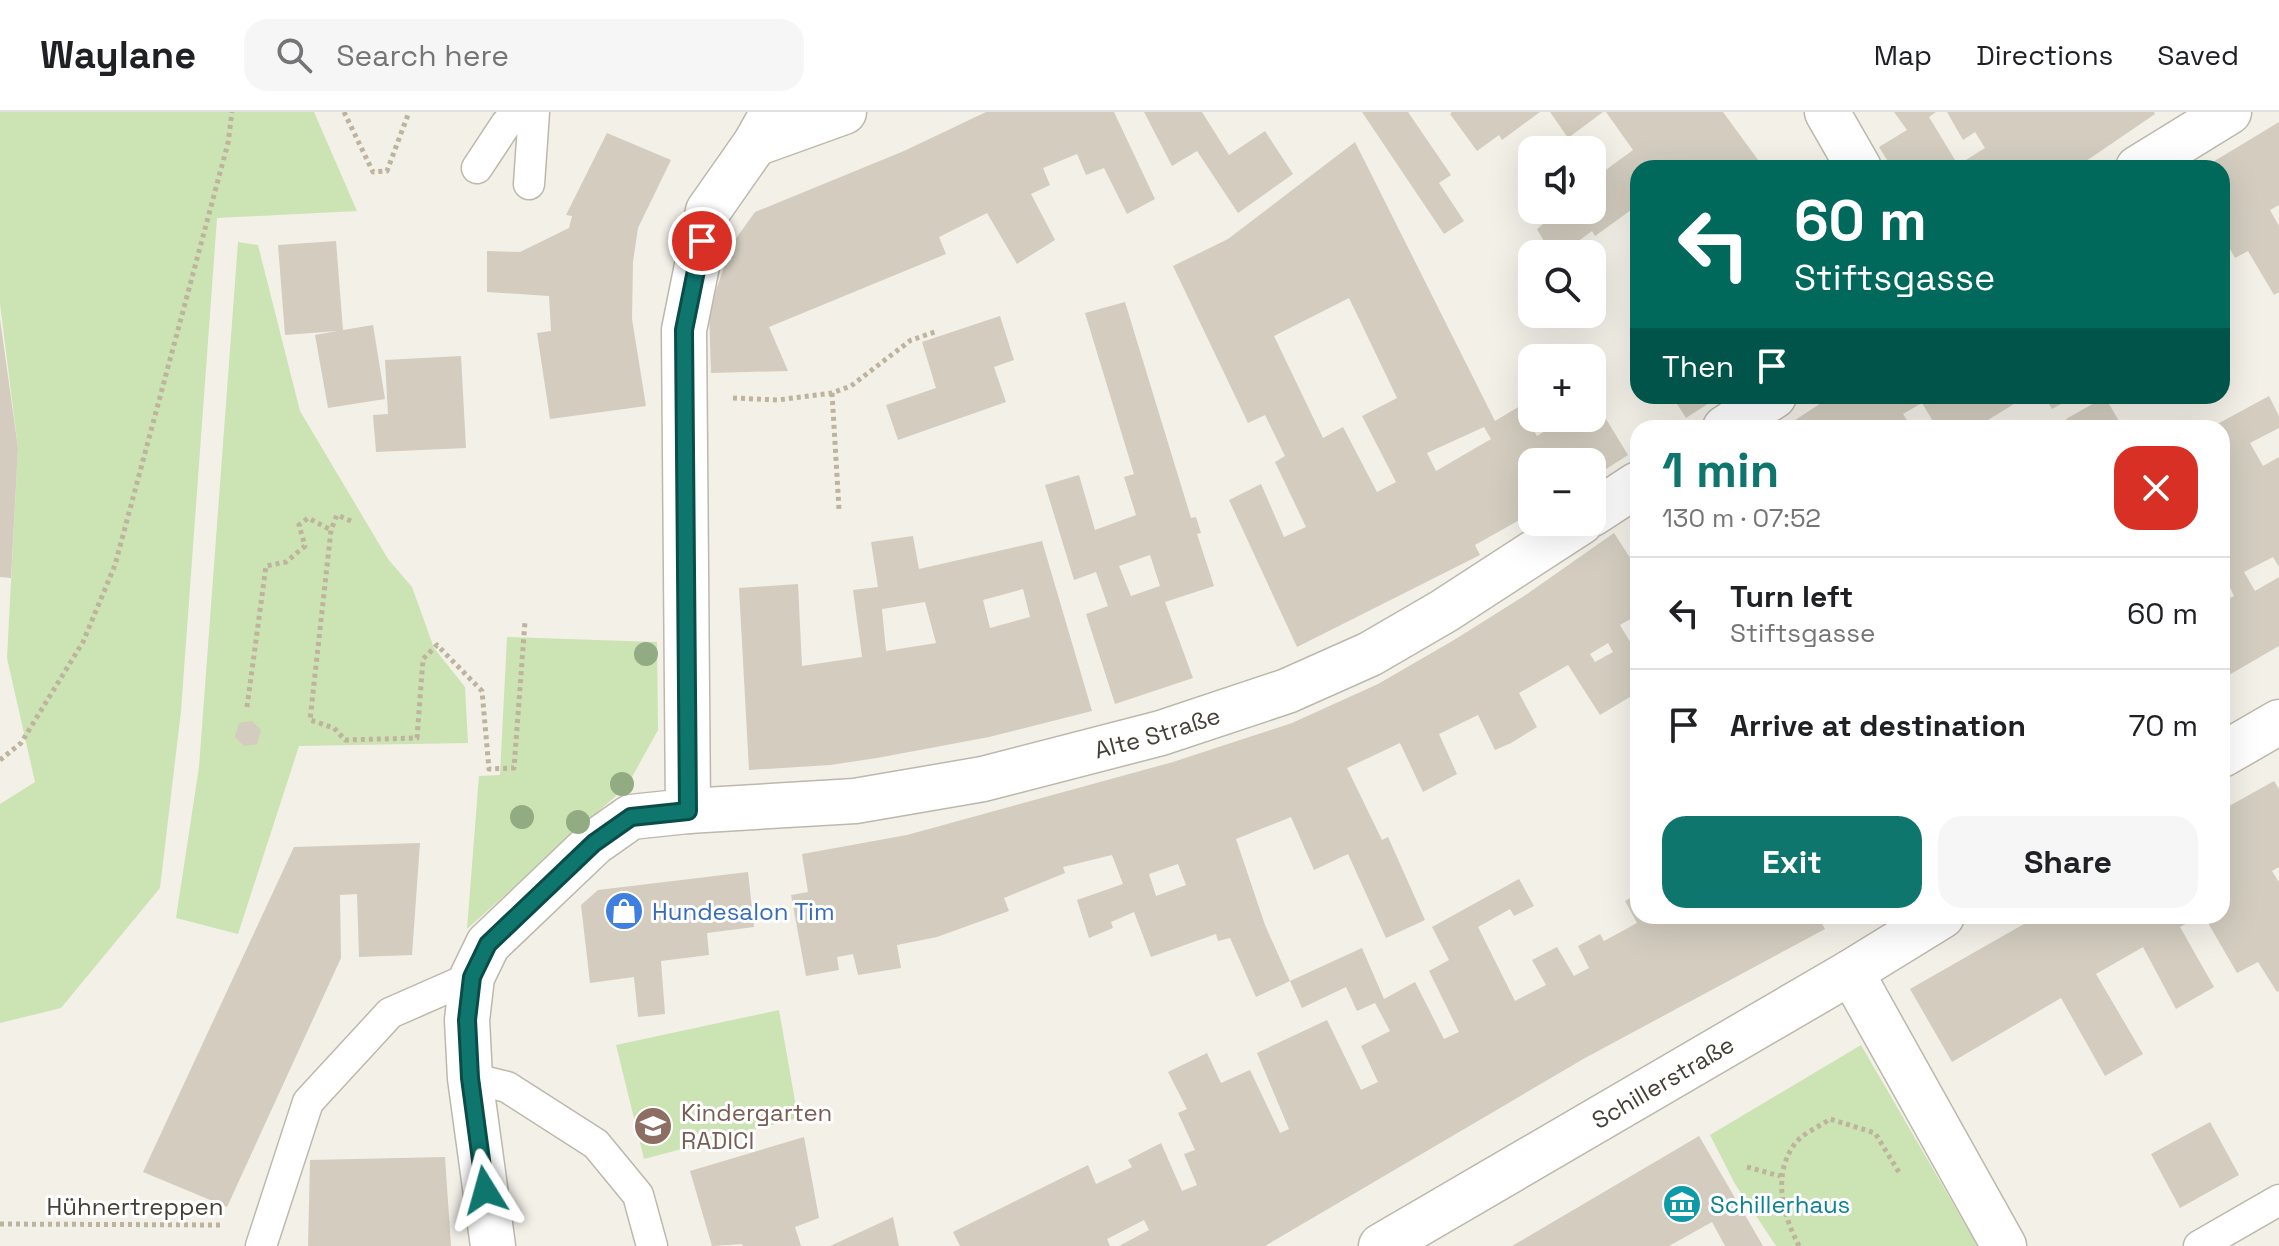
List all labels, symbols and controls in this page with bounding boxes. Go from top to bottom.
search box [244,19,804,91]
text: Waylane [40,31,196,79]
icon: search [272,33,316,77]
text: Search here [336,36,509,75]
text: Map [1874,37,1932,73]
text: Directions [1976,37,2113,73]
text: Saved [2157,37,2239,73]
map controls [1518,136,1606,536]
button: sound [1518,136,1606,224]
text: 60 m [1794,185,1927,256]
icon: left [1662,192,1766,296]
pin [668,207,736,275]
icon: arrive [680,219,724,263]
button: search [1518,240,1606,328]
text: Stiftsgasse [1794,255,1995,301]
button: + [1518,344,1606,432]
icon: arrive [1750,344,1794,388]
text: Then [1662,347,1734,386]
text: 1 min [1662,440,1779,501]
button: close [2114,446,2198,530]
button: − [1518,448,1606,536]
text: 130 m · 07:52 [1662,501,1821,535]
text: Turn left [1730,577,1853,616]
icon: left [1662,591,1706,635]
text: 60 m [2127,594,2198,633]
text: Stiftsgasse [1730,616,1875,650]
street label: Alte Straße [1091,699,1224,765]
icon: arrive [1662,703,1706,747]
text: Arrive at destination [1730,706,2026,745]
text: 70 m [2129,706,2198,745]
button: Exit [1662,816,1922,908]
button: Share [1938,816,2198,908]
shop icon: Hundesalon Tim [603,890,645,932]
place label: Hundesalon Tim [652,896,835,927]
street label: Schillerstraße [1586,1028,1739,1135]
place label: Kindergarten RADICI [681,1097,832,1156]
school or university icon: Kindergarten RADICI [632,1105,674,1147]
position arrow [443,1148,527,1232]
museum icon: Schillerhaus [1661,1183,1703,1225]
place label: Schillerhaus [1710,1189,1850,1220]
street label: Hühnertreppen [47,1191,223,1222]

